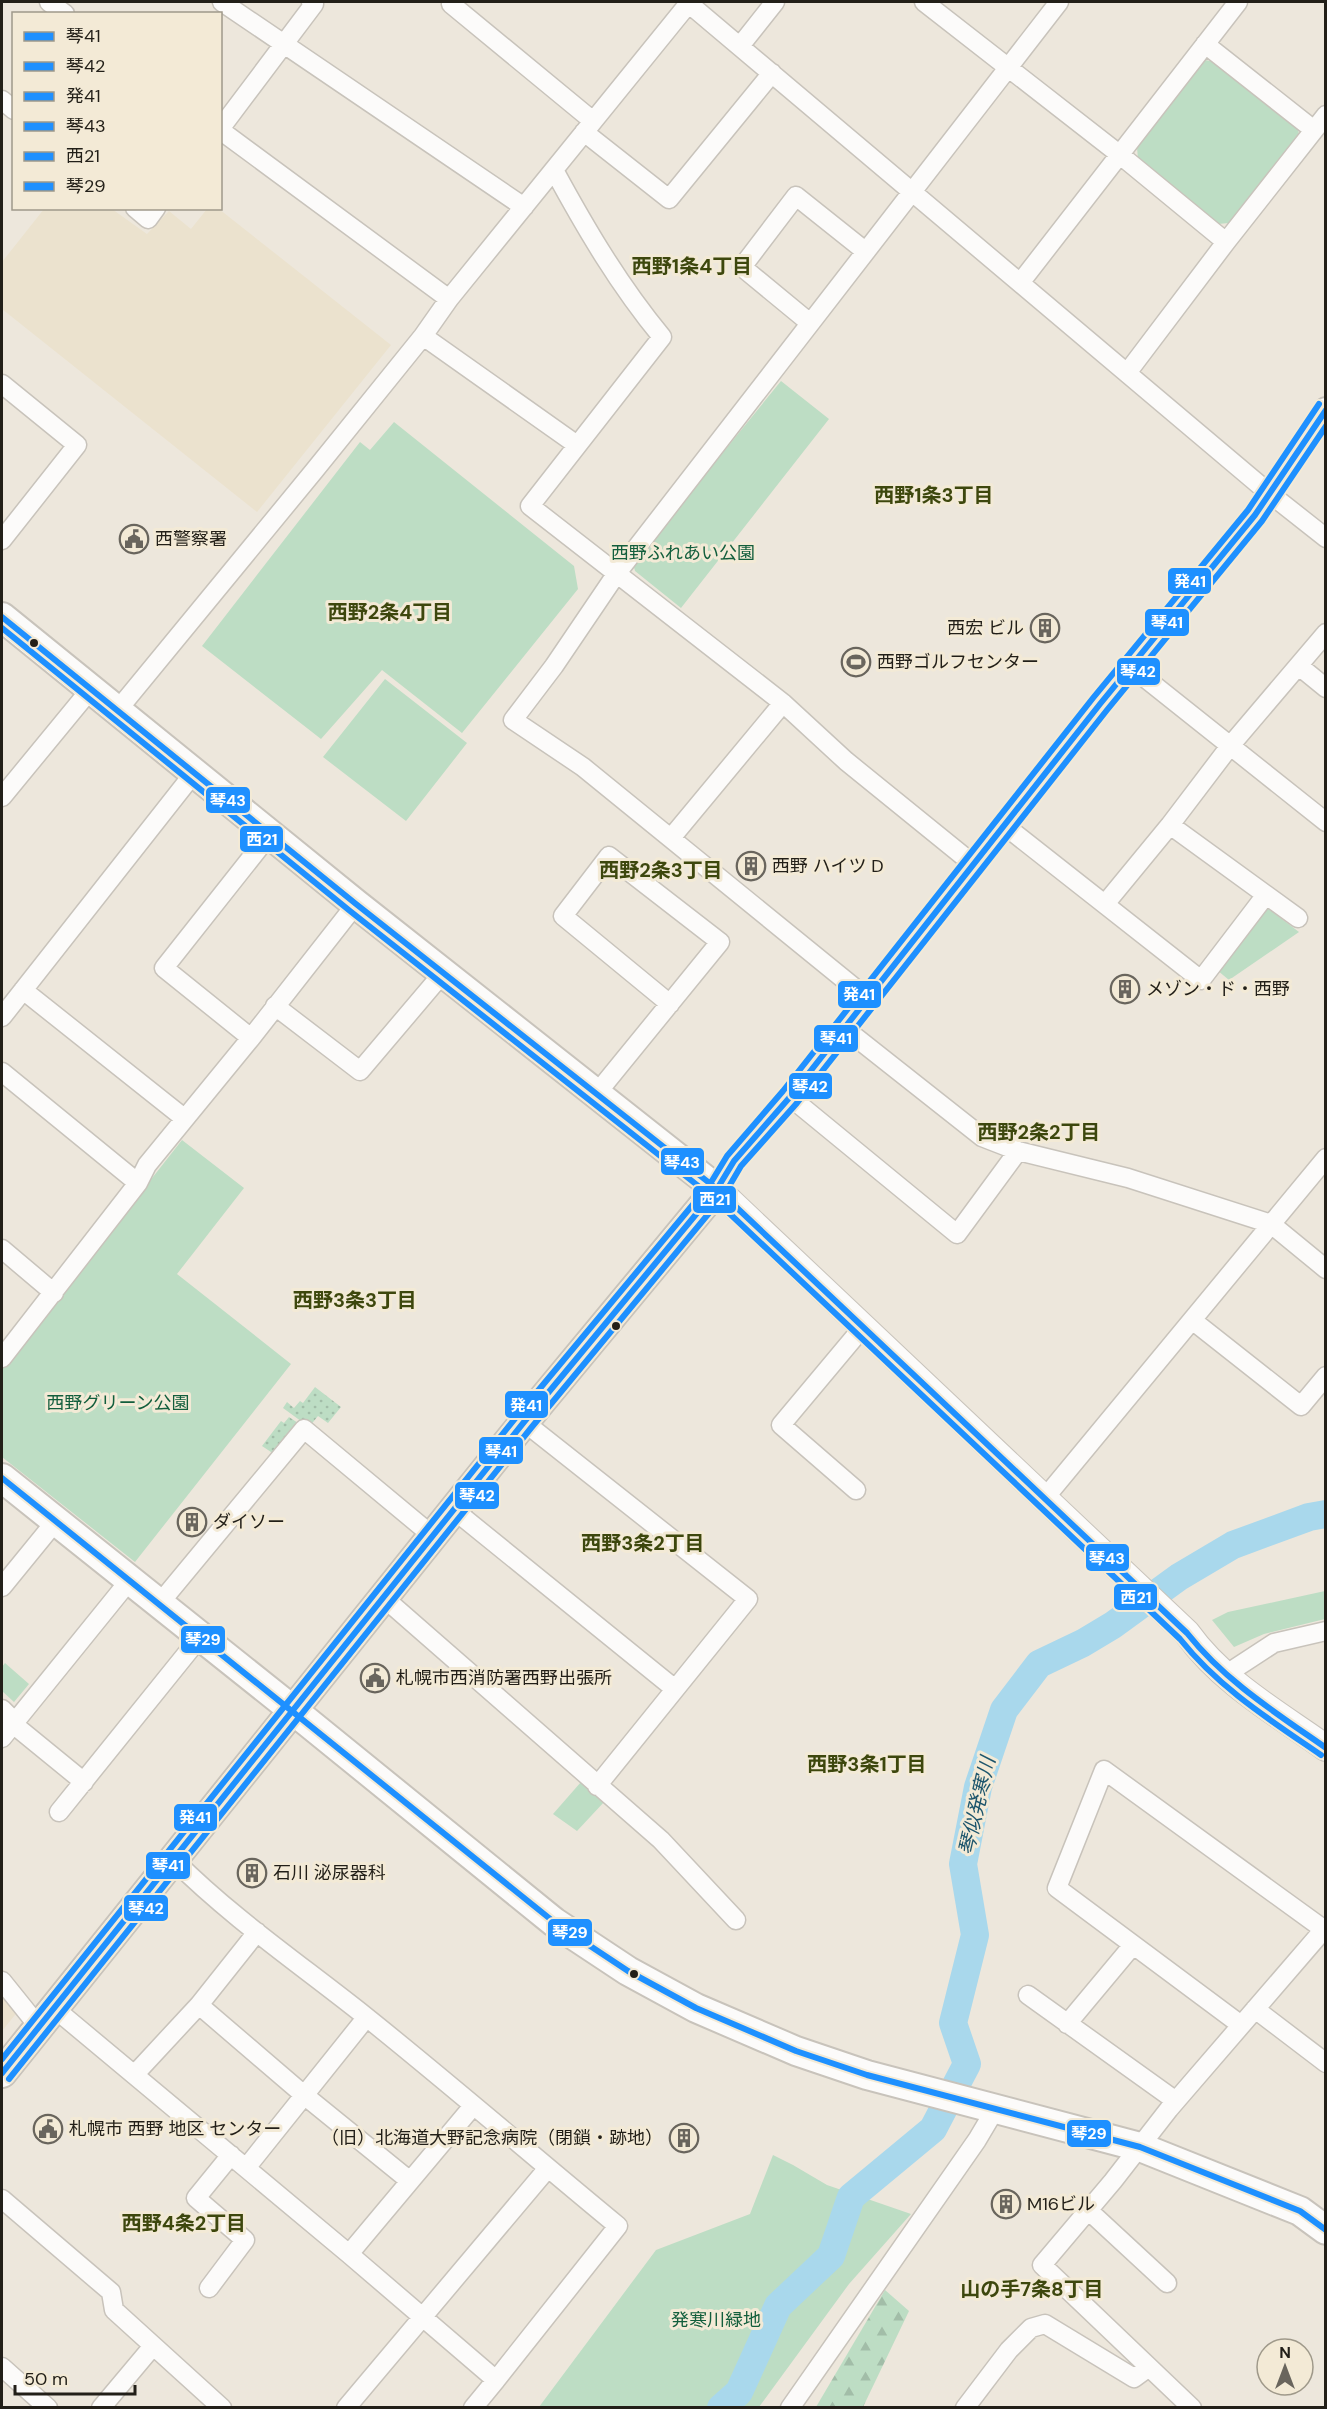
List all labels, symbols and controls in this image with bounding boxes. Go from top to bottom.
legend [12,12,222,210]
text: 琴41 [66,24,101,48]
text: 琴42 [66,54,105,78]
text: 発41 [66,84,101,108]
text: 琴43 [66,114,106,138]
text: 西21 [66,144,100,168]
text: 琴29 [66,174,106,198]
district label: 西野1条4丁目 [632,253,752,279]
district label: 西野1条3丁目 [874,482,994,508]
public building icon: 西警察署 [118,523,150,555]
place label: 西警察署 [155,527,227,551]
park label: 西野ふれあい公園 [611,541,755,565]
line badge: 発41 [1167,567,1212,595]
text: 発41 [1174,571,1206,592]
district label: 西野2条4丁目 [328,599,452,625]
line badge: 琴41 [1144,608,1190,637]
building icon: 西宏 ビル [1029,612,1061,644]
text: 琴41 [1151,612,1183,633]
place label: 西宏 ビル [947,616,1024,640]
unlabelled marker [28,637,40,649]
sports icon: 西野ゴルフセンター [840,646,872,678]
place label: 西野ゴルフセンター [877,650,1039,674]
line badge: 琴42 [1116,657,1161,686]
text: 琴42 [1120,661,1156,682]
line badge: 琴43 [205,786,251,814]
text: 琴43 [210,790,246,811]
line badge: 西21 [239,825,284,853]
text: 西21 [246,829,278,850]
building icon: 西野 ハイツ D [735,850,767,882]
place label: 西野 ハイツ D [772,854,884,878]
district label: 西野2条3丁目 [599,857,723,883]
building icon: メゾン・ド・西野 [1109,973,1141,1005]
place label: メゾン・ド・西野 [1146,977,1290,1001]
line badge: 発41 [837,980,882,1009]
text: 発41 [843,984,875,1005]
line badge: 琴41 [813,1024,859,1053]
text: 琴41 [820,1028,852,1049]
line badge: 琴42 [788,1072,833,1100]
text: 琴42 [792,1076,828,1097]
district label: 西野2条2丁目 [977,1119,1101,1145]
line badge: 琴43 [660,1147,705,1176]
text: 琴43 [664,1152,700,1173]
line badge: 西21 [692,1185,737,1214]
text: 西21 [699,1189,731,1210]
district label: 西野3条3丁目 [293,1287,417,1313]
unlabelled marker [610,1320,622,1332]
line badge: 発41 [504,1390,549,1419]
park label: 西野グリーン公園 [46,1391,190,1415]
text: 発41 [510,1395,542,1416]
line badge: 琴41 [478,1436,524,1465]
text: 琴41 [485,1441,517,1462]
line badge: 琴42 [454,1481,500,1510]
text: 琴42 [459,1485,495,1506]
building icon: ダイソー [176,1506,208,1538]
place label: ダイソー [213,1510,285,1534]
district label: 西野3条2丁目 [581,1530,705,1556]
line badge: 琴43 [1085,1543,1130,1572]
text: 琴43 [1089,1548,1125,1569]
line badge: 西21 [1113,1583,1158,1611]
text: 西21 [1120,1587,1152,1608]
line badge: 琴29 [180,1625,226,1654]
text: 琴29 [185,1629,221,1650]
public building icon: 札幌市西消防署西野出張所 [359,1662,391,1694]
place label: 札幌市西消防署西野出張所 [396,1666,612,1690]
district label: 西野3条1丁目 [807,1751,927,1777]
water label: 琴似発寒川 [953,1752,1001,1858]
line badge: 発41 [173,1803,218,1832]
text: 発41 [179,1807,211,1828]
line badge: 琴41 [145,1851,191,1880]
text: 琴41 [152,1855,184,1876]
building icon: 石川 泌尿器科 [236,1857,268,1889]
place label: 石川 泌尿器科 [273,1861,386,1885]
line badge: 琴42 [123,1894,169,1922]
text: 琴42 [128,1898,164,1919]
line badge: 琴29 [547,1918,593,1947]
text: 琴29 [552,1922,588,1943]
unlabelled marker [628,1968,640,1980]
public building icon: 札幌市 西野 地区 センター [32,2113,64,2145]
place label: 札幌市 西野 地区 センター [69,2117,281,2141]
line badge: 琴29 [1066,2119,1112,2148]
building icon: （旧）北海道大野記念病院（閉鎖・跡地） [668,2122,700,2154]
text: 琴29 [1071,2123,1107,2144]
place label: （旧）北海道大野記念病院（閉鎖・跡地） [321,2126,663,2150]
building icon: M16ビル [990,2188,1022,2220]
place label: M16ビル [1027,2192,1095,2216]
district label: 西野4条2丁目 [122,2210,246,2236]
district label: 山の手7条8丁目 [960,2276,1104,2302]
park label: 発寒川緑地 [671,2308,761,2332]
north arrow [1255,2337,1315,2397]
text: N [1279,2342,1291,2363]
scale bar [15,2358,135,2396]
text: 50 m [24,2367,68,2391]

